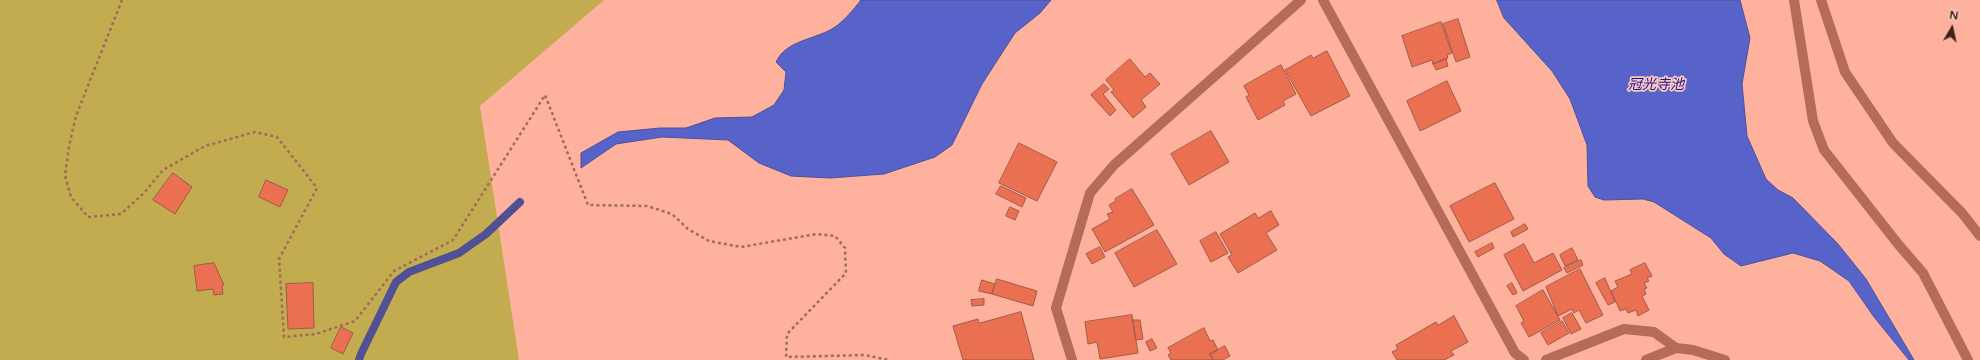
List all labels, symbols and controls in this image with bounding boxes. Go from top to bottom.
north arrow [1932,8,1972,48]
text: N [1949,9,1959,23]
water label: 冠光寺池 [1628,77,1684,93]

